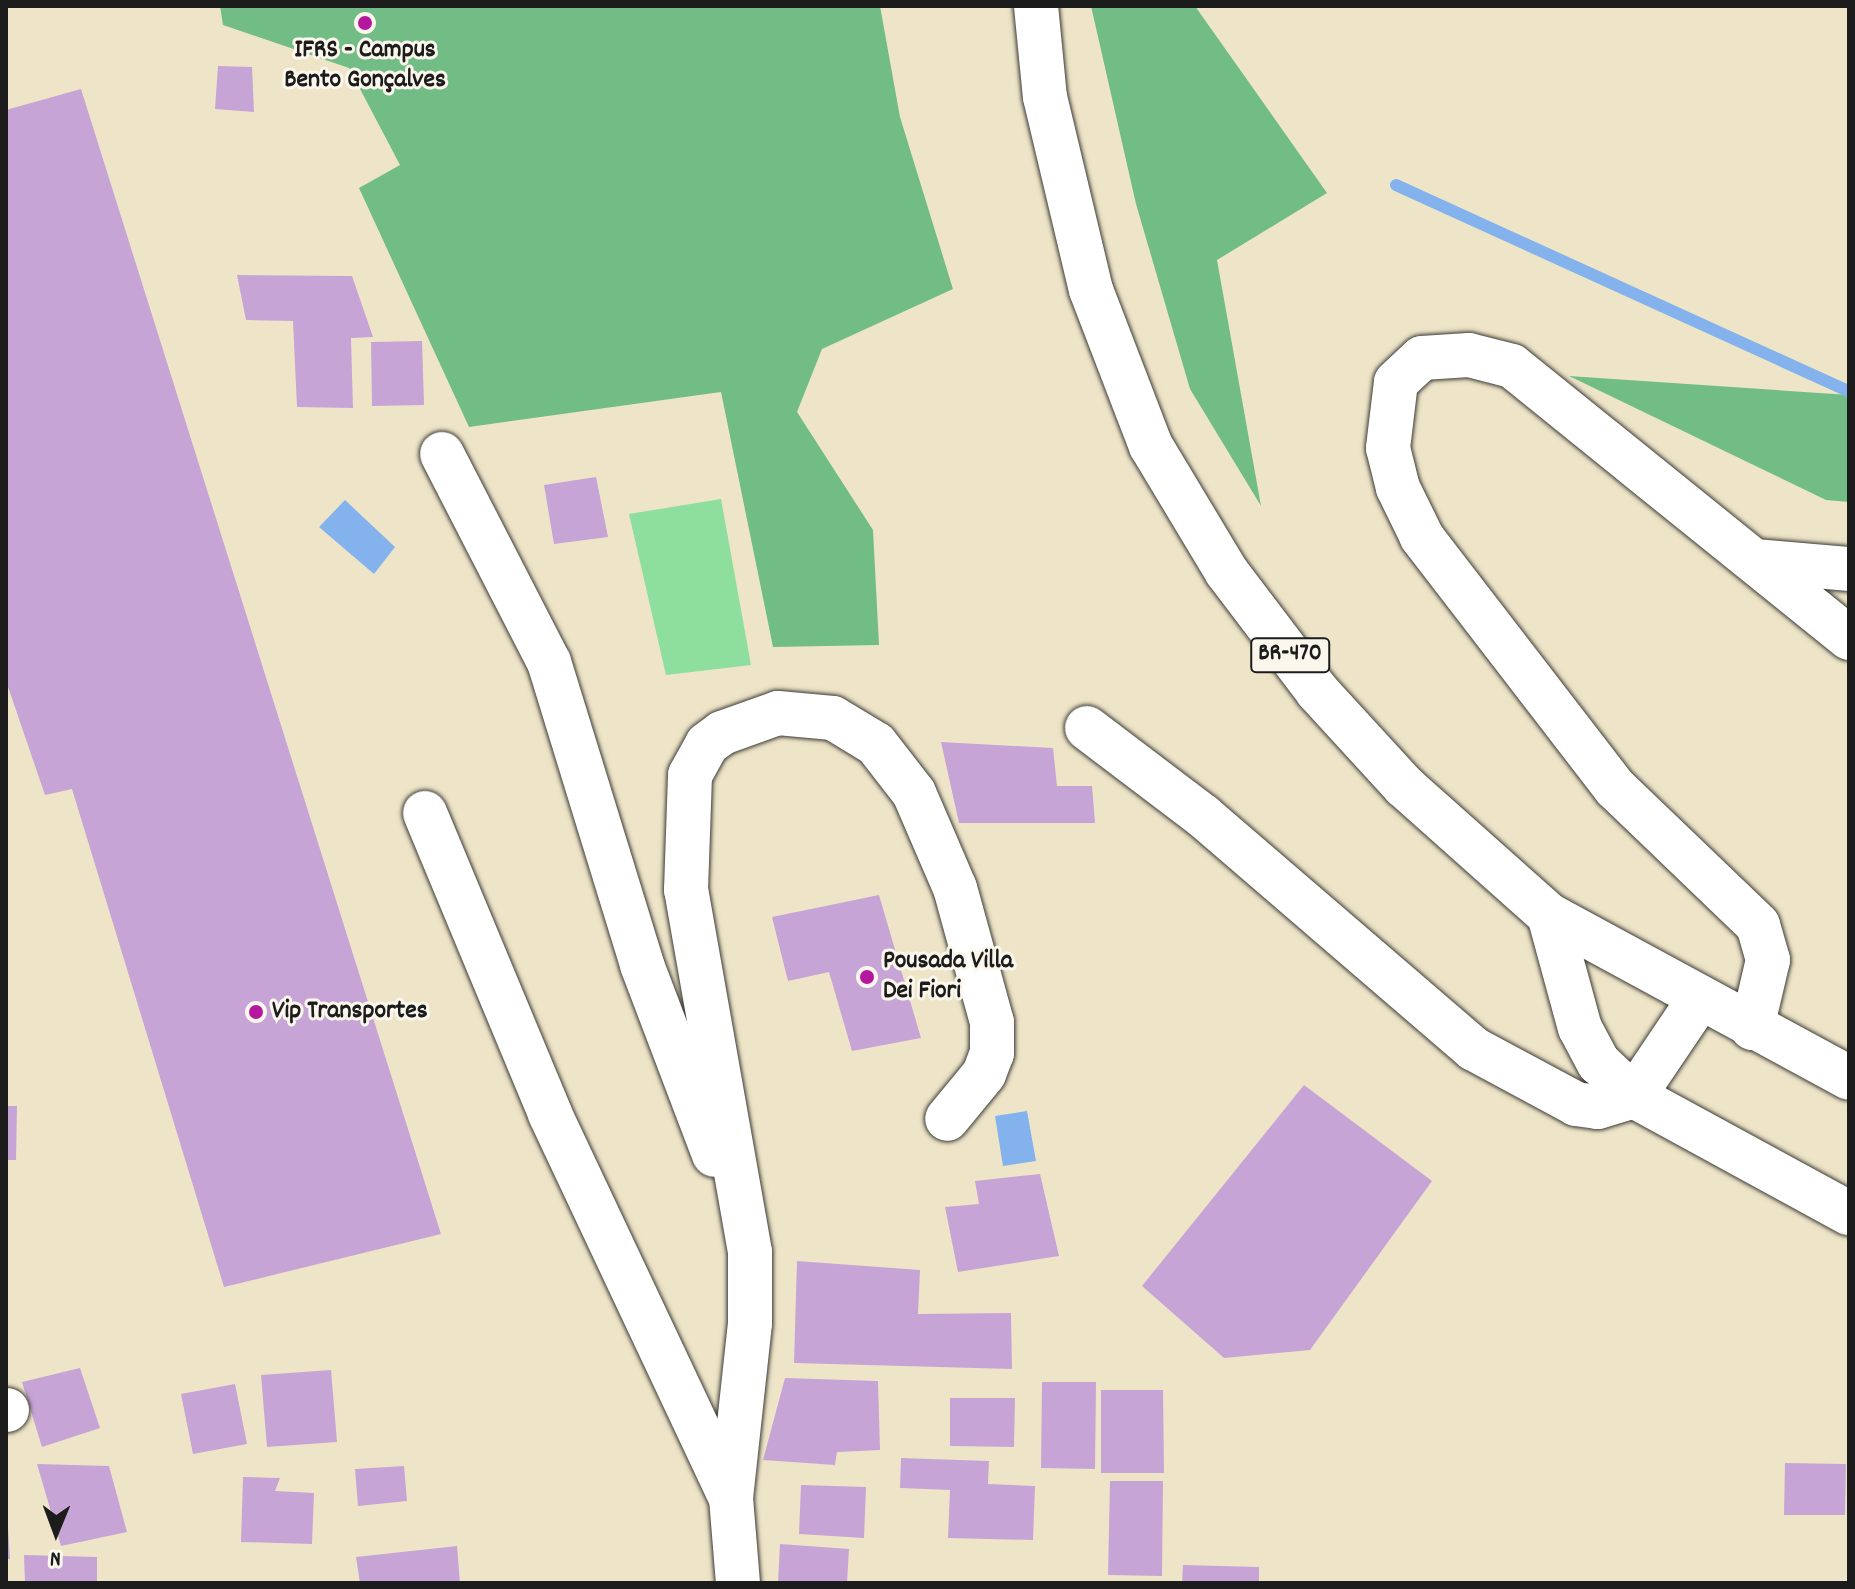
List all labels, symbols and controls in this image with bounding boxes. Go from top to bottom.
marker: IFRS - Campus Bento Gonçalves [356,14,374,32]
place label: IFRS - Campus Bento Gonçalves [284,35,446,96]
road number: BR-470 [1250,635,1330,675]
place label: Pousada Villa Dei Fiori [883,946,1013,1008]
marker: Pousada Villa Dei Fiori [858,968,876,986]
place label: Vip Transportes [272,996,428,1028]
marker: Vip Transportes [247,1003,265,1021]
north arrow [16,1493,96,1573]
text: N [50,1542,61,1573]

